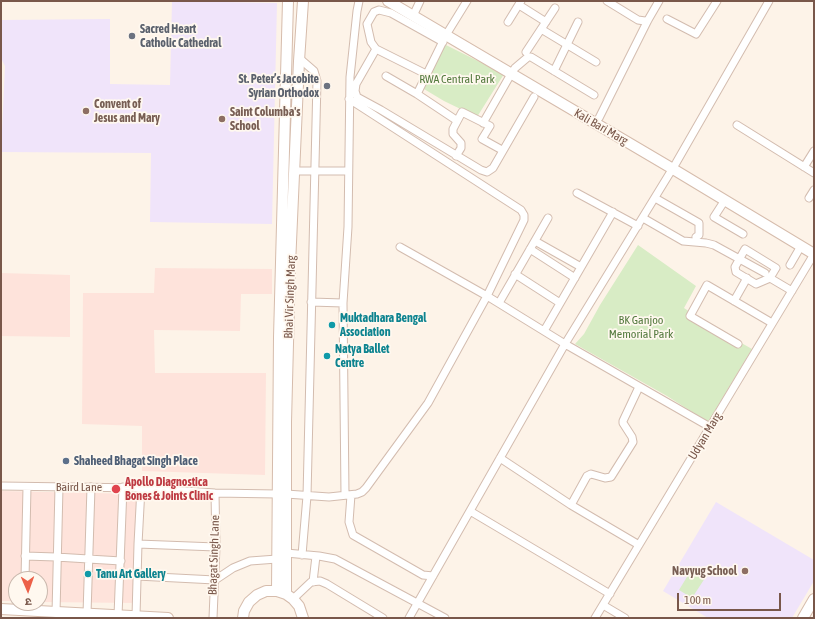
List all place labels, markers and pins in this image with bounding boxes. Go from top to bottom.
place label: Sacred Heart Catholic Cathedral [140,22,221,50]
marker: Sacred Heart Catholic Cathedral [127,31,137,41]
place label: St. Peter’s Jacobite Syrian Orthodox [239,72,319,100]
marker: St. Peter’s Jacobite Syrian Orthodox [322,81,332,91]
place label: Convent of Jesus and Mary [94,97,160,125]
place label: Saint Columba's School [230,105,300,133]
marker: Convent of Jesus and Mary [81,106,91,116]
marker: Saint Columba's School [217,114,227,124]
place label: Muktadhara Bengal Association [340,311,426,339]
marker: Muktadhara Bengal Association [327,320,337,330]
place label: Natya Ballet Centre [335,342,390,370]
marker: Natya Ballet Centre [322,351,332,361]
place label: Shaheed Bhagat Singh Place [74,454,198,468]
marker: Shaheed Bhagat Singh Place [61,456,71,466]
place label: Apollo Diagnostica Bones & Joints Clinic [125,475,213,503]
marker: Apollo Diagnostica Bones & Joints Clinic [110,483,122,495]
place label: Navyug School [672,564,737,578]
marker: Navyug School [740,566,750,576]
place label: Tanu Art Gallery [96,567,166,581]
marker: Tanu Art Gallery [83,569,93,579]

